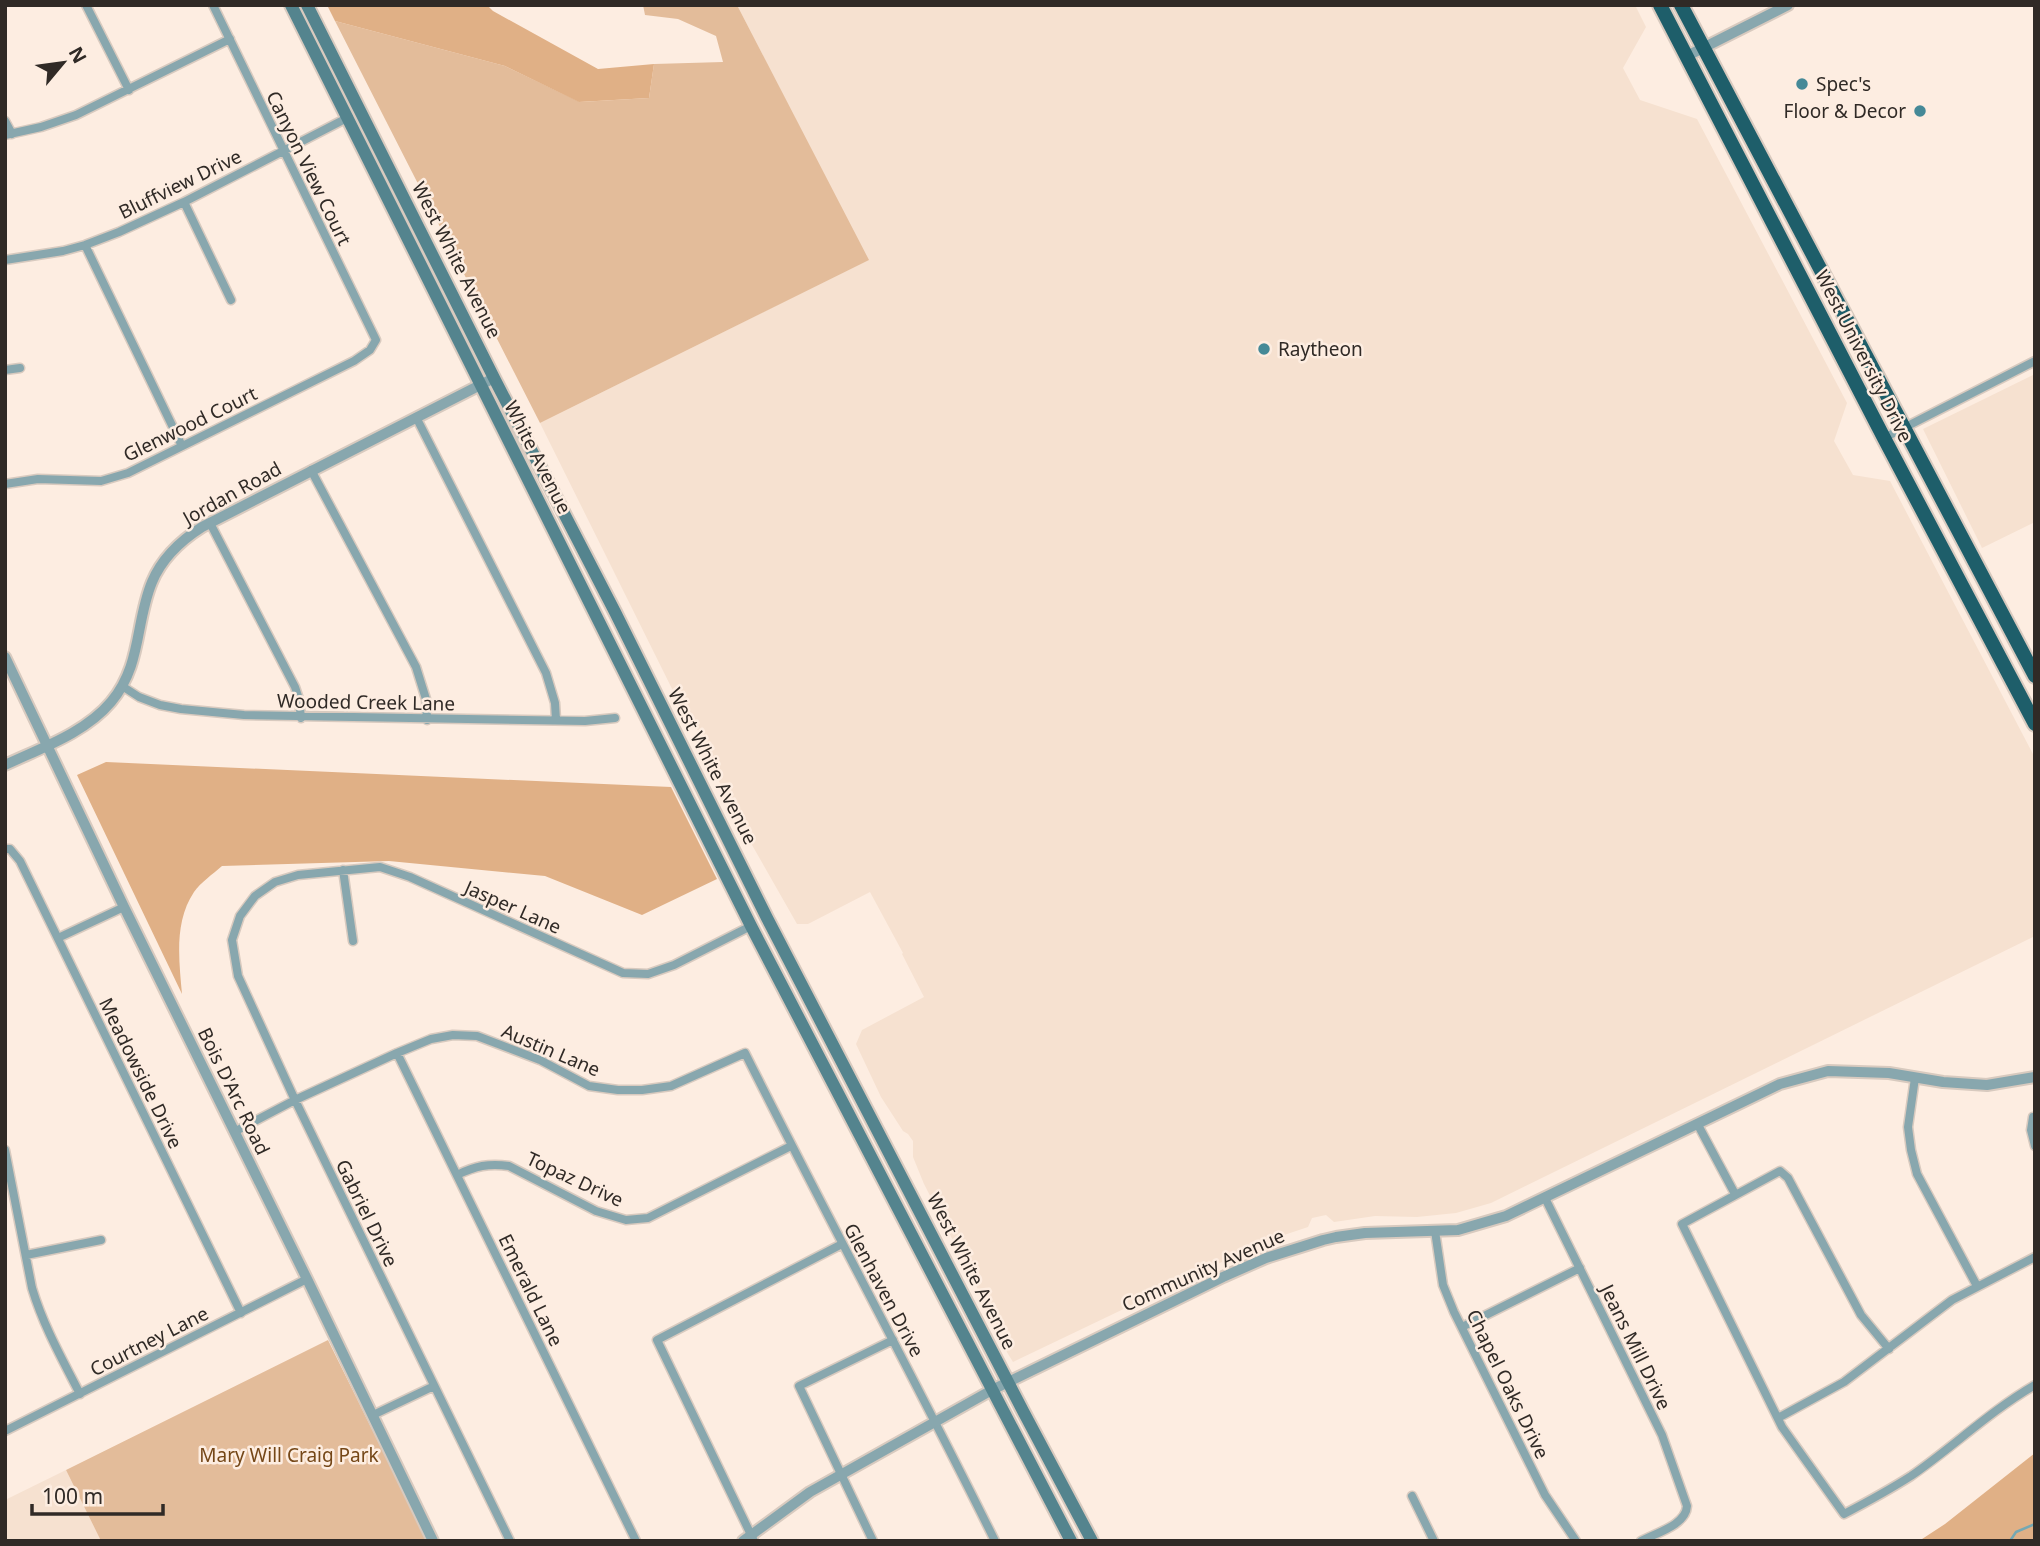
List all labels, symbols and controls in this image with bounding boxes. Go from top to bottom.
north arrow [28,28,98,98]
text: N [63,42,93,68]
place label: Spec's [1816,71,1871,97]
marker: Spec's [1794,76,1810,92]
street label: Canyon View Court [260,86,358,250]
place label: Floor & Decor [1784,98,1906,124]
marker: Floor & Decor [1912,103,1928,119]
street label: Bluffview Drive [114,143,246,225]
street label: West White Avenue [406,177,508,343]
street label: West University Drive [1809,265,1919,447]
place label: Raytheon [1278,336,1363,362]
marker: Raytheon [1256,341,1272,357]
street label: Glenwood Court [119,380,261,468]
street label: White Avenue [498,396,578,518]
street label: Jordan Road [176,455,286,532]
street label: West White Avenue [662,683,764,849]
street label: Wooded Creek Lane [277,687,455,717]
street label: Jasper Lane [459,873,565,940]
street label: Meadowside Drive [93,993,189,1153]
street label: Austin Lane [498,1018,604,1082]
street label: Bois D'Arc Road [192,1023,276,1159]
street label: Topaz Drive [522,1145,628,1213]
street label: Gabriel Drive [330,1155,404,1271]
street label: West White Avenue [921,1188,1023,1354]
street label: Glenhaven Drive [838,1219,930,1361]
street label: Community Avenue [1117,1222,1289,1318]
street label: Emerald Lane [493,1230,569,1350]
street label: Jeans Mill Drive [1594,1278,1678,1414]
street label: Courtney Lane [85,1300,213,1382]
street label: Chapel Oaks Drive [1461,1305,1555,1463]
park label: Mary Will Craig Park [199,1442,379,1468]
scale bar [32,1472,163,1516]
text: 100 m [42,1482,103,1510]

